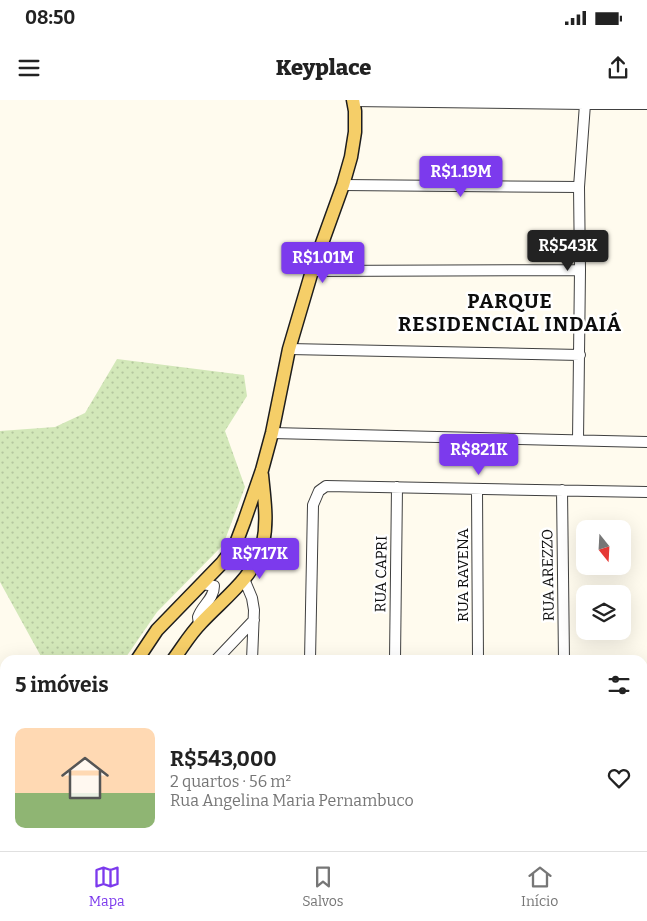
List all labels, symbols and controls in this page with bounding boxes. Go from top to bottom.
text: 08:50 [25,6,75,29]
icon: menu [15,54,43,82]
text: Keyplace [276,54,371,81]
icon: share [604,54,632,82]
pin: R$1.19M [415,156,507,198]
text: R$1.19M [430,162,492,181]
pin: R$543K [527,230,609,272]
text: R$543K [538,236,598,255]
pin: R$1.01M [277,242,369,284]
text: R$1.01M [292,248,354,267]
district label: PARQUE RESIDENCIAL INDAIÁ [398,289,622,336]
pin: R$821K [438,434,520,476]
text: R$821K [450,440,508,459]
north arrow [576,520,631,575]
map controls [576,520,631,640]
street label: RUA RAVENA [454,528,472,622]
street label: RUA AREZZO [538,529,558,621]
street label: RUA CAPRI [371,535,391,613]
pin: R$717K [219,538,301,580]
text: R$717K [232,544,288,563]
button: layers [576,585,631,640]
icon: filters [605,671,633,699]
text: 5 imóveis [15,672,109,698]
text: R$543,000 [170,746,277,772]
icon: home [55,748,115,808]
icon: heart [605,764,633,792]
text: 2 quartos · 56 m² [170,772,291,791]
text: Rua Angelina Maria Pernambuco [170,791,414,810]
tab: Mapa [89,863,125,910]
tab: Salvos [302,863,344,910]
tab: Início [521,863,558,910]

